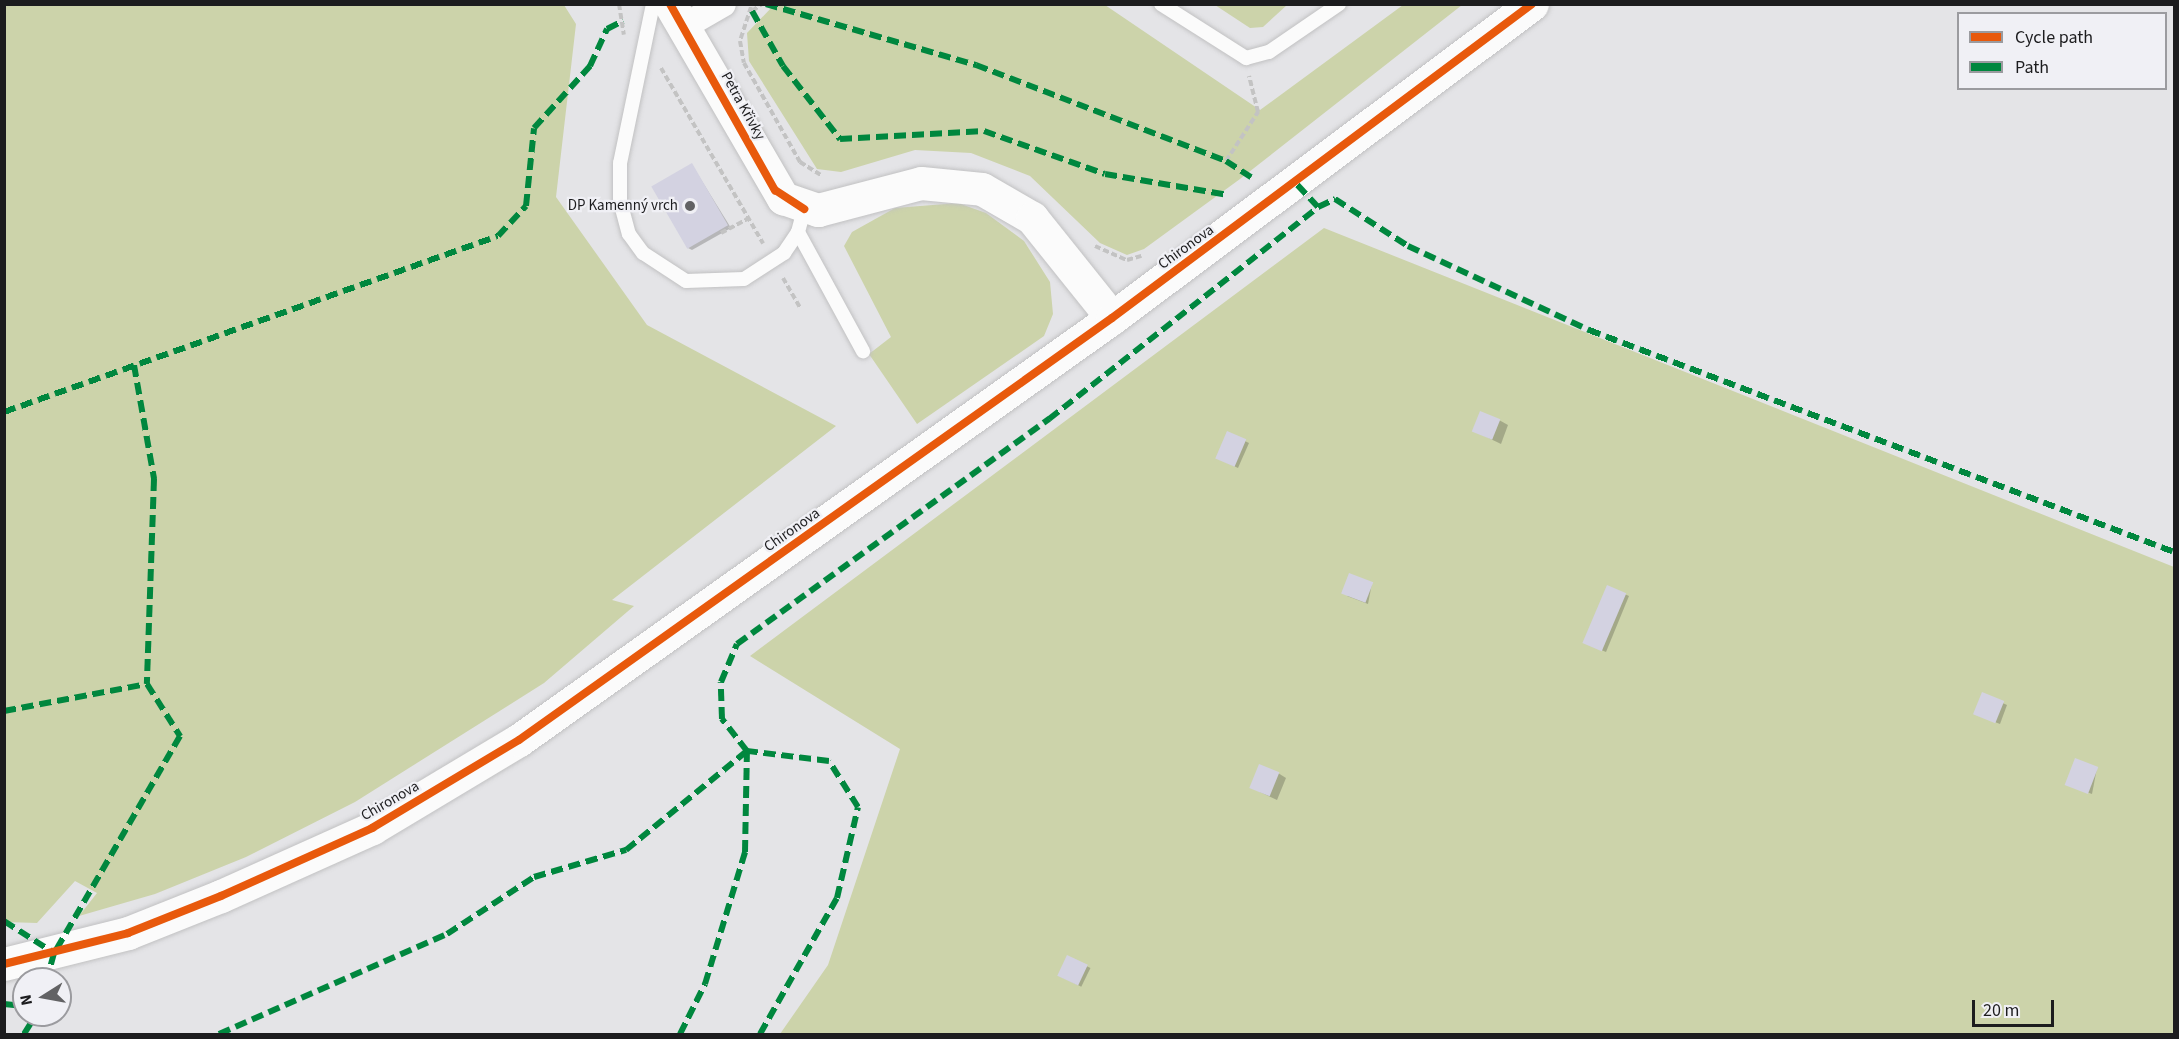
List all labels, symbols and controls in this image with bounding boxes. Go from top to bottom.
legend [1957,12,2167,90]
text: Cycle path [2015,25,2093,50]
text: Path [2015,55,2049,80]
street label: Petra Křivky [717,69,769,143]
place label: DP Kamenný vrch [568,197,678,215]
marker: DP Kamenný vrch [683,199,697,213]
street label: Chironova [1155,221,1217,273]
street label: Chironova [761,504,823,556]
street label: Chironova [358,777,422,825]
north arrow [12,967,72,1027]
scale bar [1975,988,2058,1026]
text: N [14,993,38,1007]
text: 20 m [1983,998,2019,1023]

